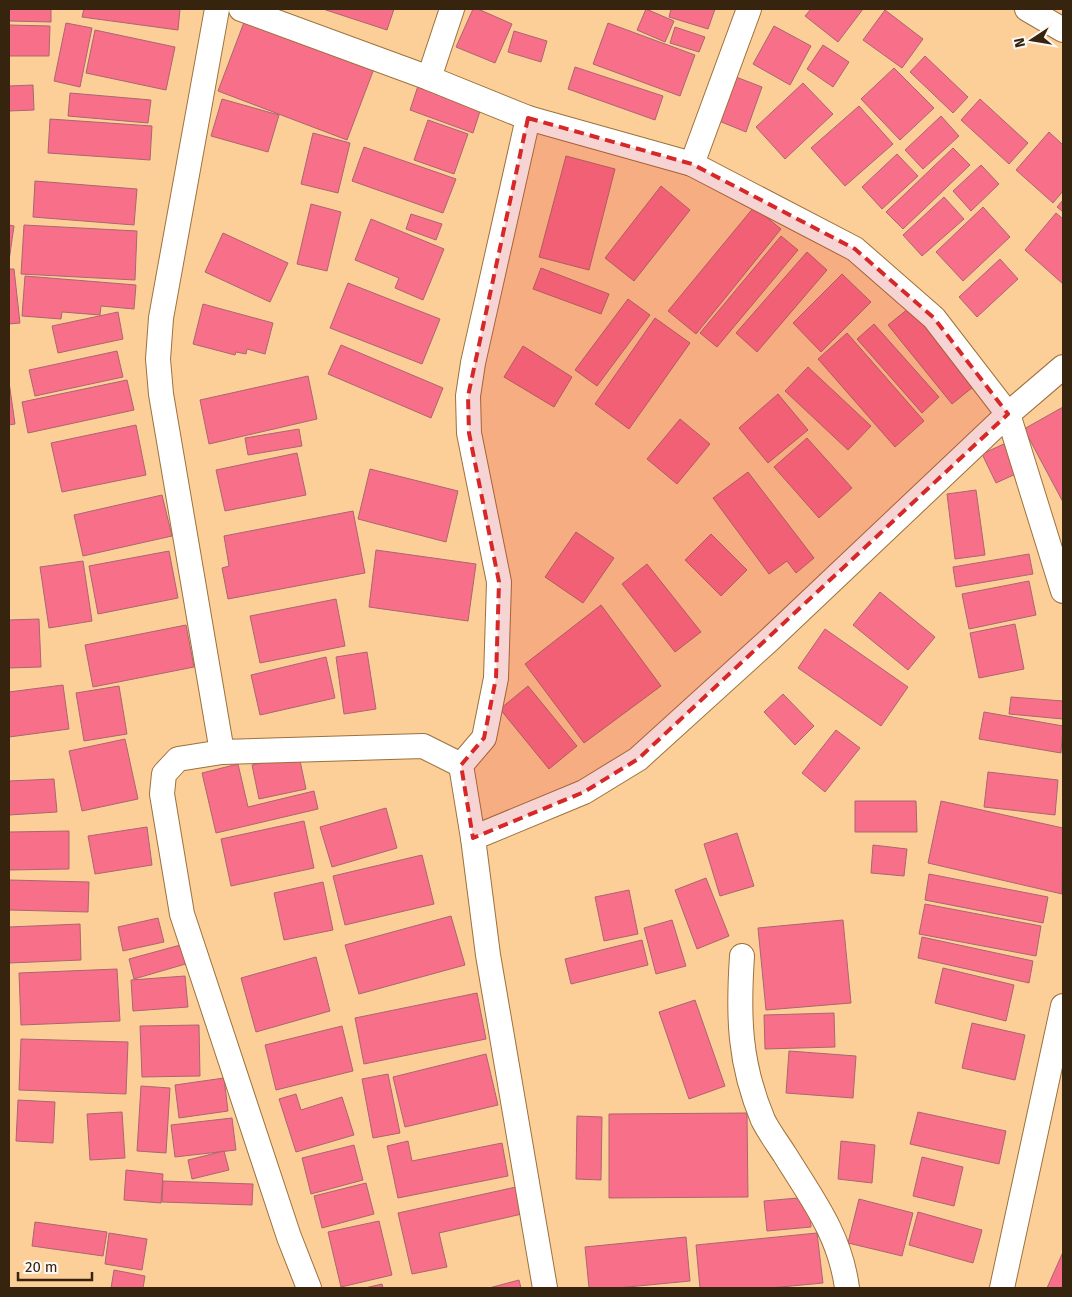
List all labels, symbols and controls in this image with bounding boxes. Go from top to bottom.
north arrow [1007,15,1057,65]
text: N [1010,36,1029,49]
scale bar [18,1250,91,1282]
text: 20 m [25,1258,58,1276]

